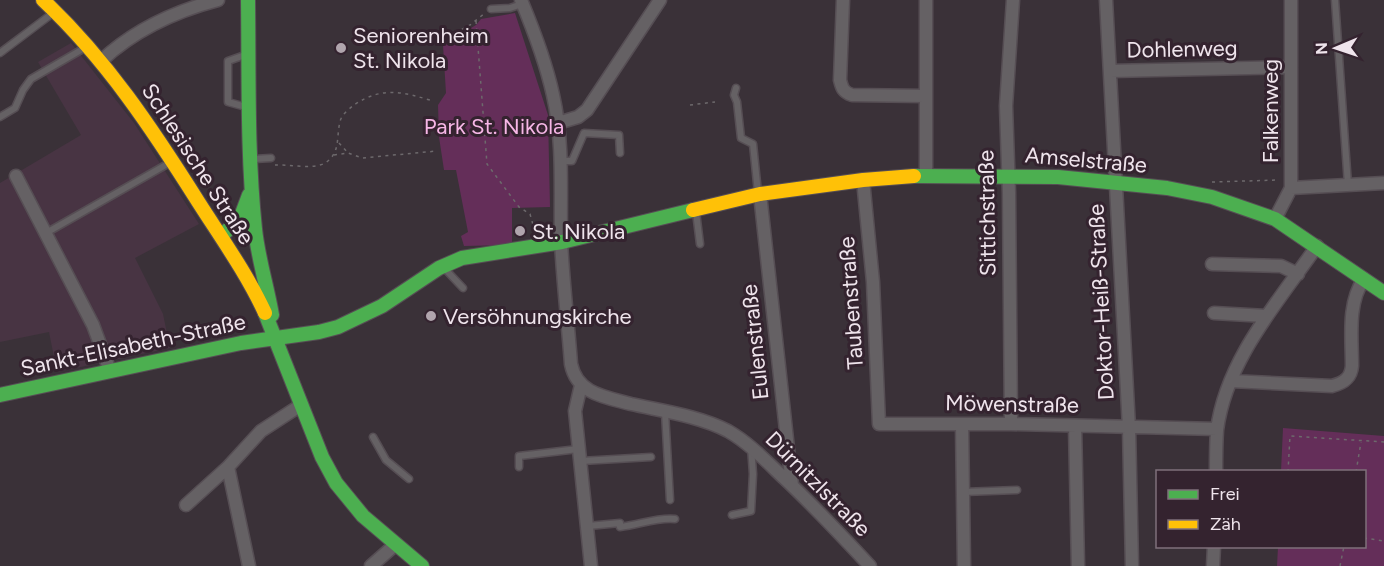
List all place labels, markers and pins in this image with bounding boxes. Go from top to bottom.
place label: Seniorenheim St. Nikola [353,22,489,74]
marker: Seniorenheim St. Nikola [334,41,348,55]
place label: St. Nikola [532,218,625,245]
marker: St. Nikola [513,224,527,238]
place label: Versöhnungskirche [443,303,632,330]
marker: Versöhnungskirche [424,309,438,323]

